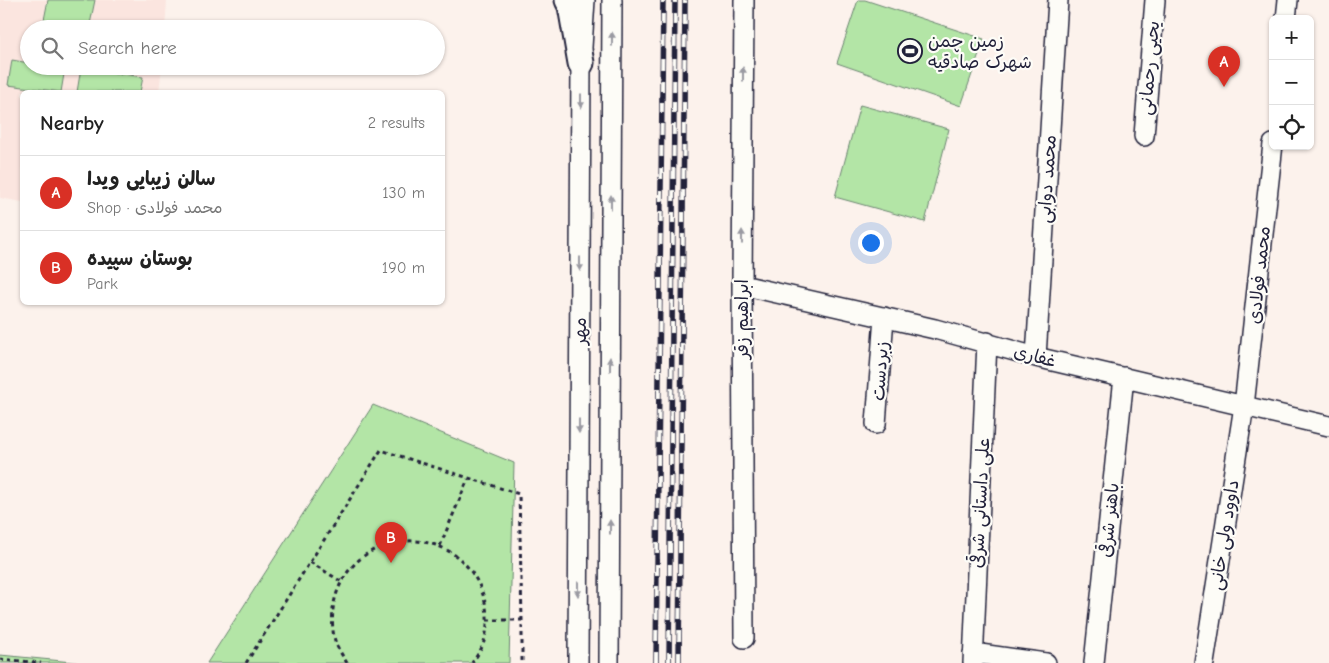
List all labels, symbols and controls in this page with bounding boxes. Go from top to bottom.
map controls [1269,15,1314,150]
button: + [1269,15,1314,60]
search box [20,20,445,75]
street label: یحیی رحمانی [1135,20,1164,116]
one-way arrow [608,31,616,47]
place label: زمین چمن شهرک صادقیه [928,31,1032,73]
icon: search [38,34,66,62]
text: Search here [78,37,177,59]
sports icon: زمین چمن شهرک صادقیه [897,38,923,64]
pin: A [1208,46,1240,87]
button: − [1269,60,1314,105]
one-way arrow [739,66,747,82]
one-way arrow [577,93,585,109]
button: locate [1269,105,1314,150]
text: Nearby [40,111,104,135]
text: 2 results [368,114,425,132]
street label: محمد دوابی [1034,134,1061,224]
text: سالن زیبایی ویدا [87,168,215,190]
text: A [52,184,60,202]
text: 130 m [382,184,425,202]
one-way arrow [607,194,615,210]
text: Shop · محمد فولادی [87,199,222,217]
street label: محمد فولادی [1244,225,1275,325]
one-way arrow [738,228,746,244]
your location [858,230,884,256]
text: بوستان سپیده [87,248,192,270]
one-way arrow [576,256,584,272]
text: B [51,259,61,277]
text: 190 m [382,259,425,277]
text: Park [87,275,118,293]
street label: ابراهیم زقر [732,279,756,361]
street label: مهر [570,317,591,347]
street label: زبردست [868,340,893,402]
street label: غفاری [1011,341,1058,372]
one-way arrow [607,356,615,372]
one-way arrow [575,418,583,434]
street label: علی داستانی شرقی [965,437,994,569]
street label: داوود ولی خانی [1205,478,1244,592]
street label: باهنر شرقی [1093,481,1124,559]
one-way arrow [606,519,614,535]
pin: B [375,522,407,563]
one-way arrow [574,581,582,597]

